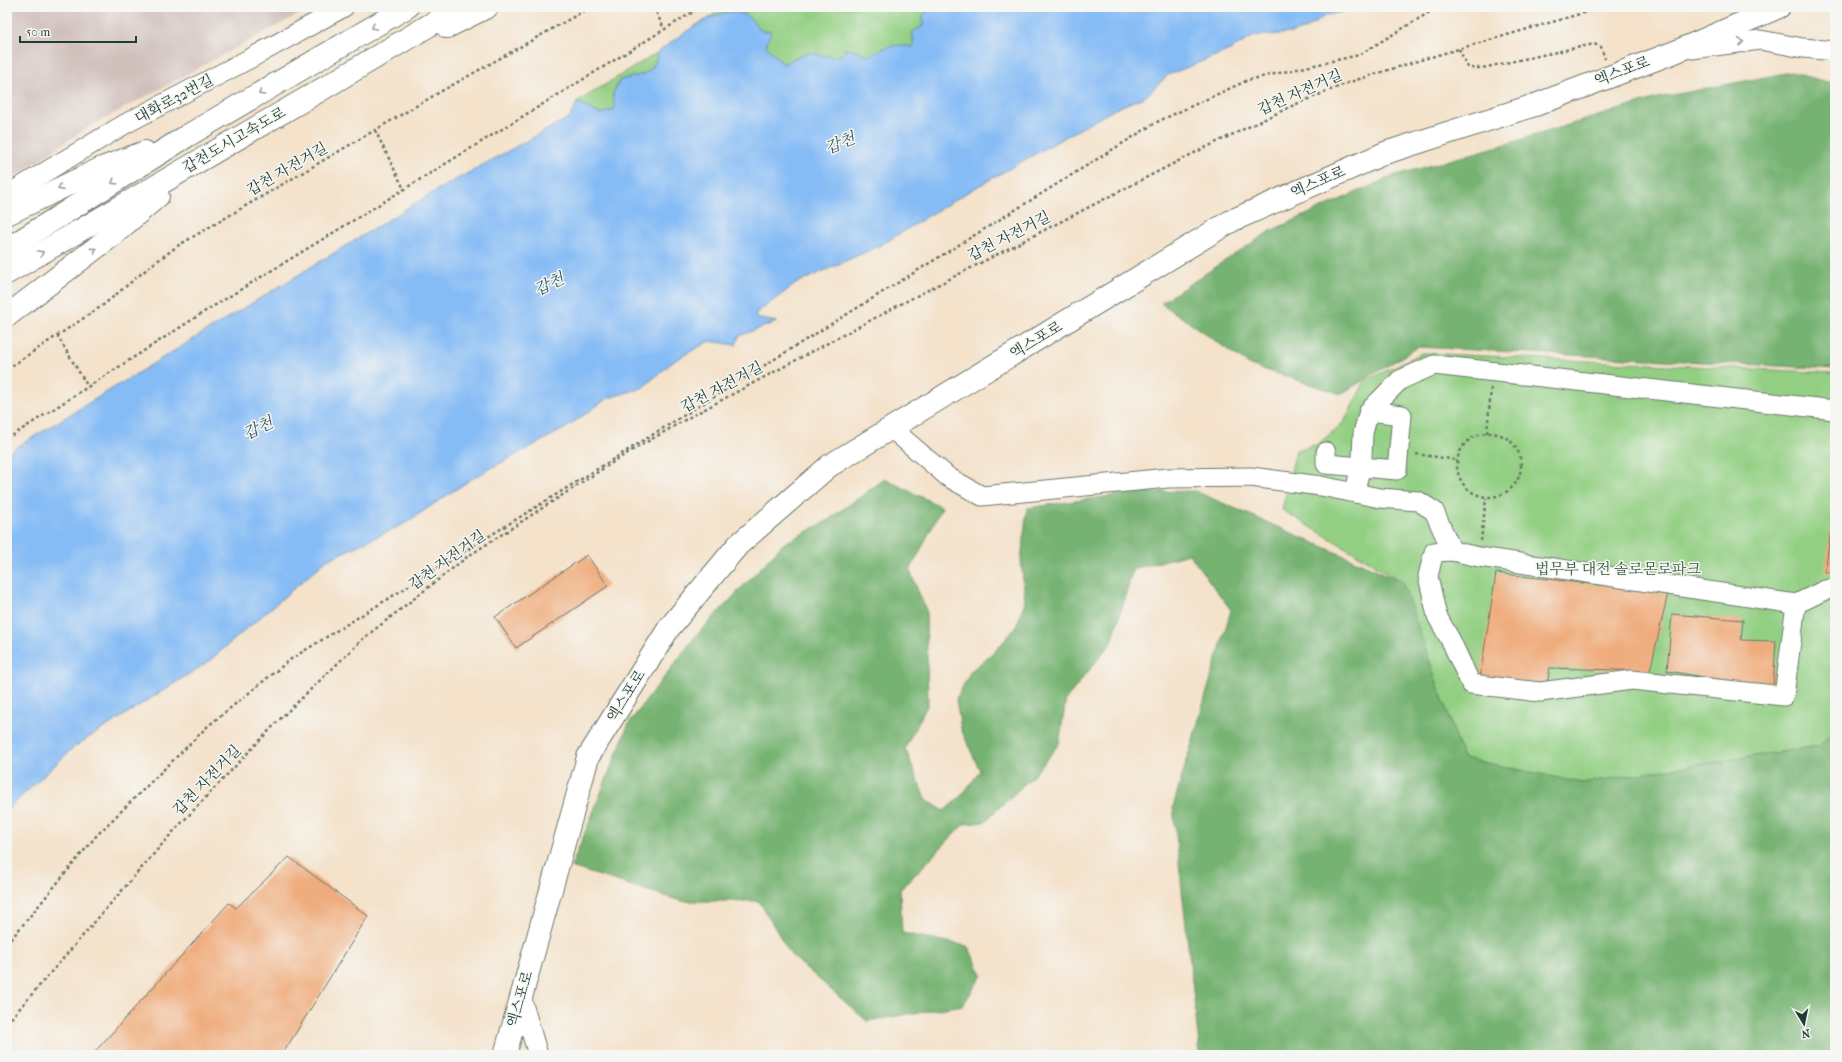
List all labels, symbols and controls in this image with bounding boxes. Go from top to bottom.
scale bar [20,18,136,44]
one-way arrow [370,22,378,29]
text: 50 m [26,25,50,39]
one-way arrow [1738,38,1744,47]
street label: 엑스포로 [1592,52,1653,90]
street label: 갑천 자전거길 [1255,65,1345,119]
street label: 대화로32번길 [132,71,216,127]
one-way arrow [258,88,266,95]
street label: 갑천도시고속도로 [179,103,289,177]
water label: 갑천 [822,128,859,158]
street label: 갑천 자전거길 [243,139,331,199]
street label: 엑스포로 [1288,162,1349,202]
one-way arrow [112,177,119,184]
one-way arrow [57,183,65,191]
street label: 갑천 자전거길 [965,208,1053,264]
one-way arrow [89,247,96,254]
one-way arrow [37,250,44,257]
water label: 갑천 [531,268,568,299]
street label: 엑스포로 [1007,317,1066,363]
street label: 갑천 자전거길 [678,358,766,416]
water label: 갑천 [240,412,277,443]
street label: 갑천 자전거길 [405,526,489,594]
park label: 법무부 대전 솔로몬로파크 [1535,560,1701,578]
street label: 엑스포로 [603,666,649,725]
street label: 갑천 자전거길 [169,741,245,819]
street label: 엑스포로 [503,968,537,1029]
north arrow [1784,1004,1824,1044]
text: N [1800,1026,1811,1041]

